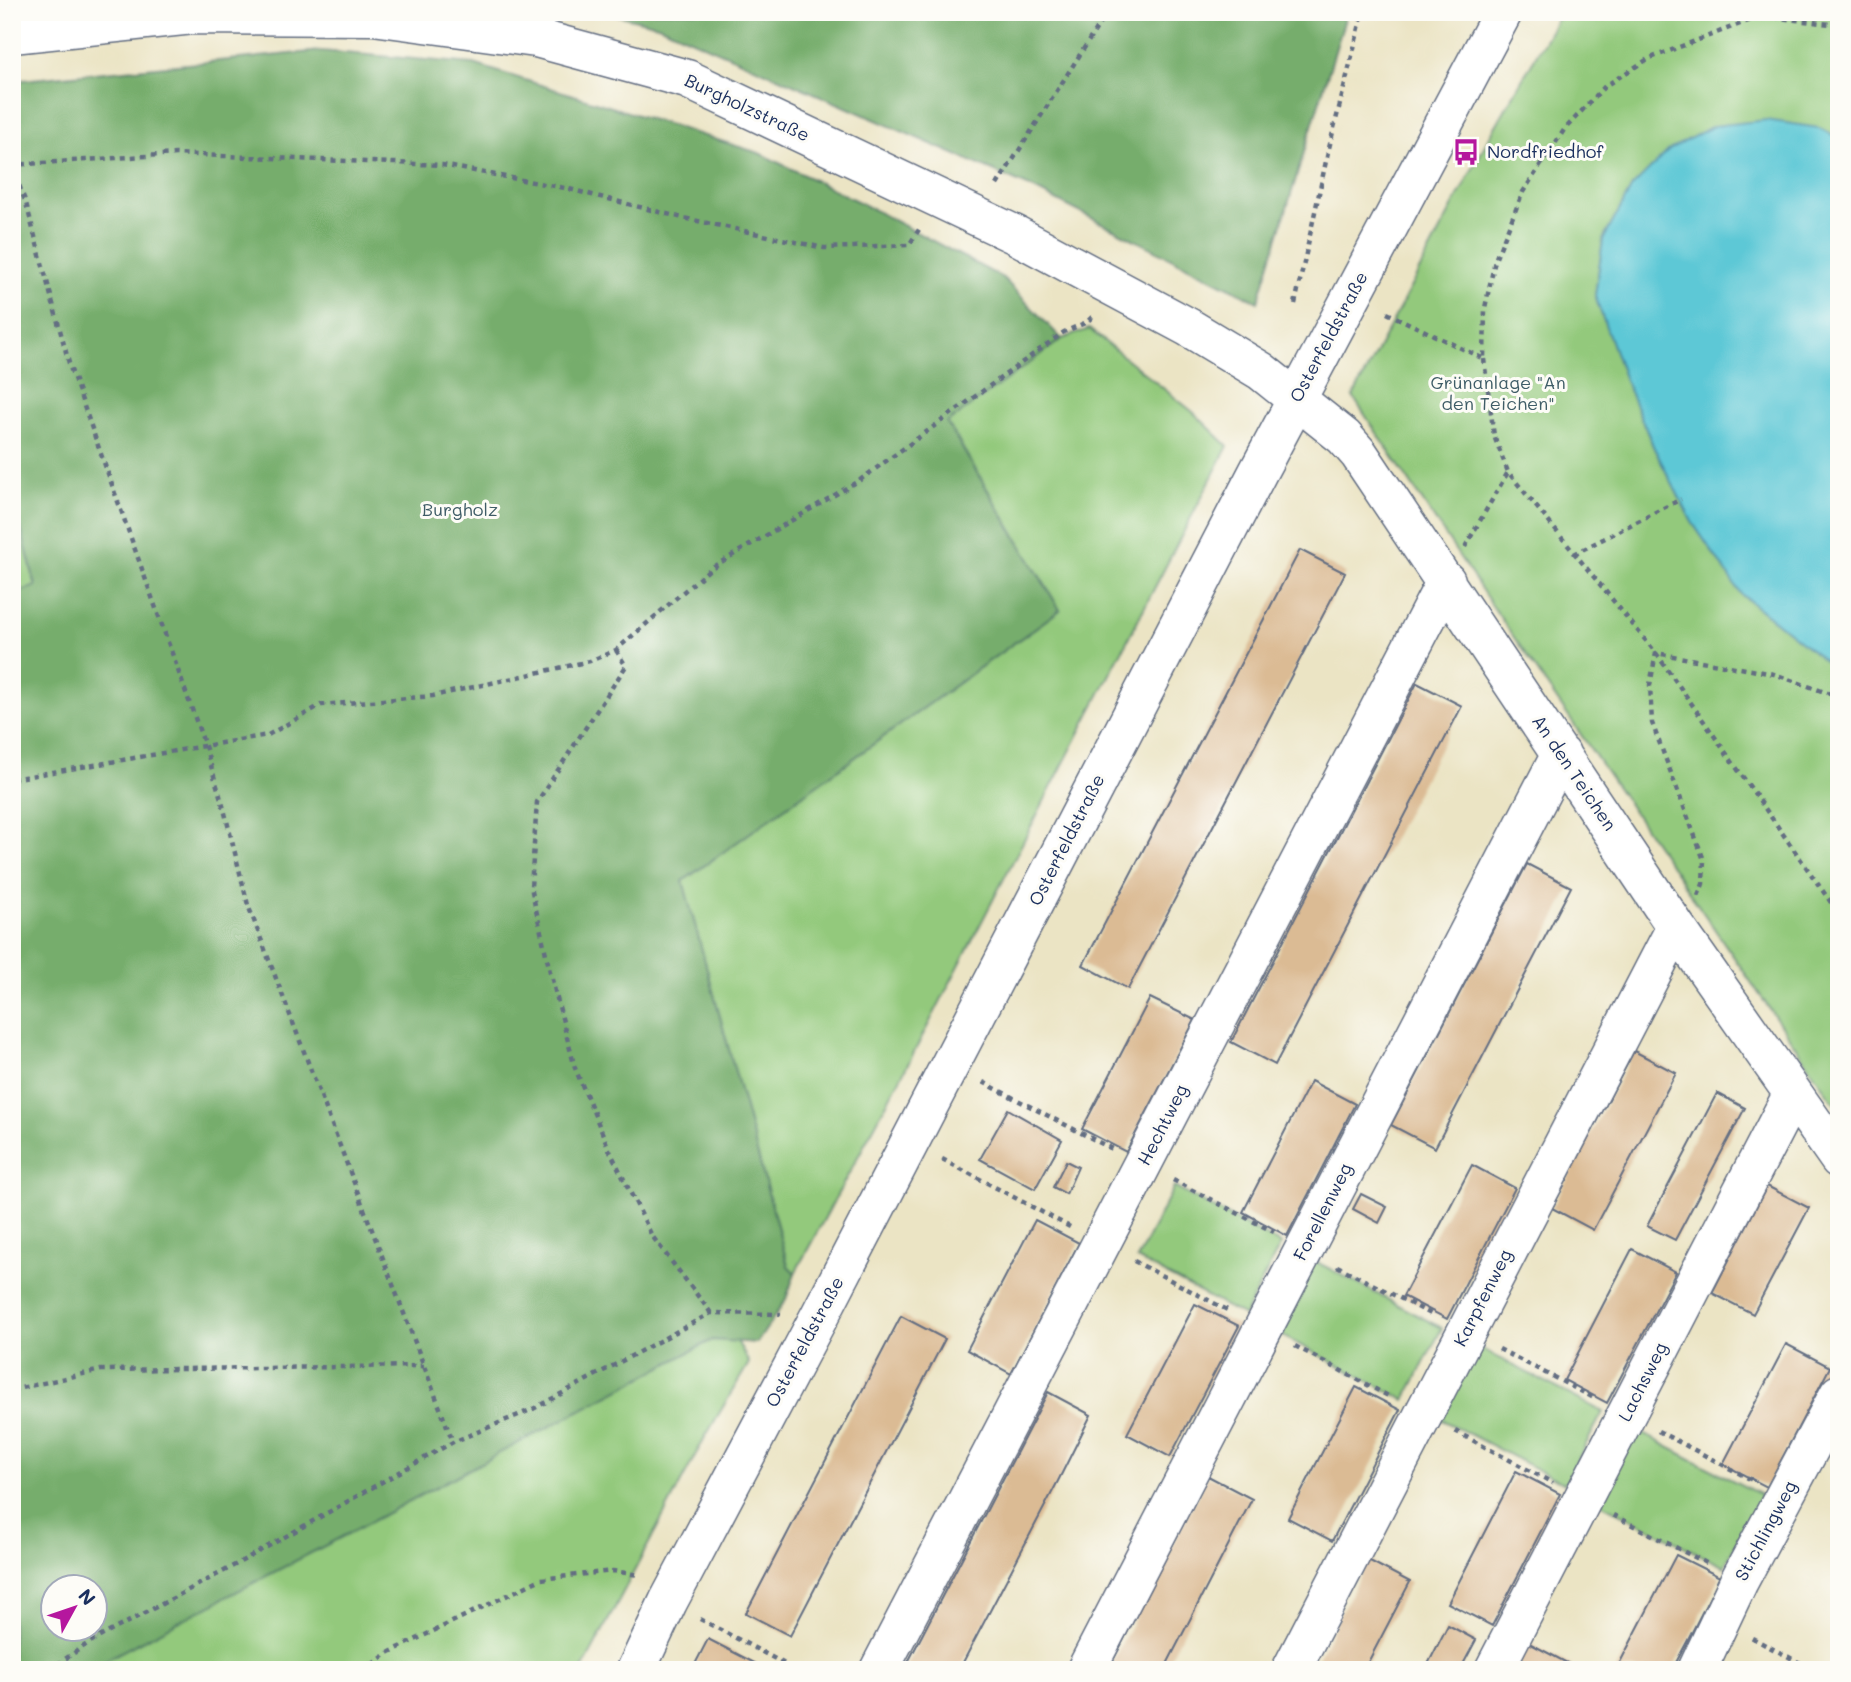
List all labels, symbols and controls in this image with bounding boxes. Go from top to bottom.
street label: Burgholzstraße [681,68,814,147]
bus stop icon: Nordfriedhof [1451,137,1481,167]
place label: Nordfriedhof [1487,139,1604,163]
street label: Osterfeldstraße [1284,267,1373,406]
park label: Grünanlage "An den Teichen" [1430,370,1566,415]
park label: Burgholz [422,497,498,521]
street label: An den Teichen [1527,710,1623,835]
street label: Osterfeldstraße [1023,770,1110,909]
street label: Hechtweg [1131,1080,1193,1169]
street label: Forellenweg [1287,1159,1357,1264]
street label: Karpfenweg [1447,1245,1517,1350]
street label: Osterfeldstraße [760,1272,849,1411]
street label: Lachsweg [1612,1338,1672,1425]
street label: Stichlingweg [1729,1476,1802,1585]
north arrow [38,1574,108,1644]
text: N [73,1583,102,1610]

